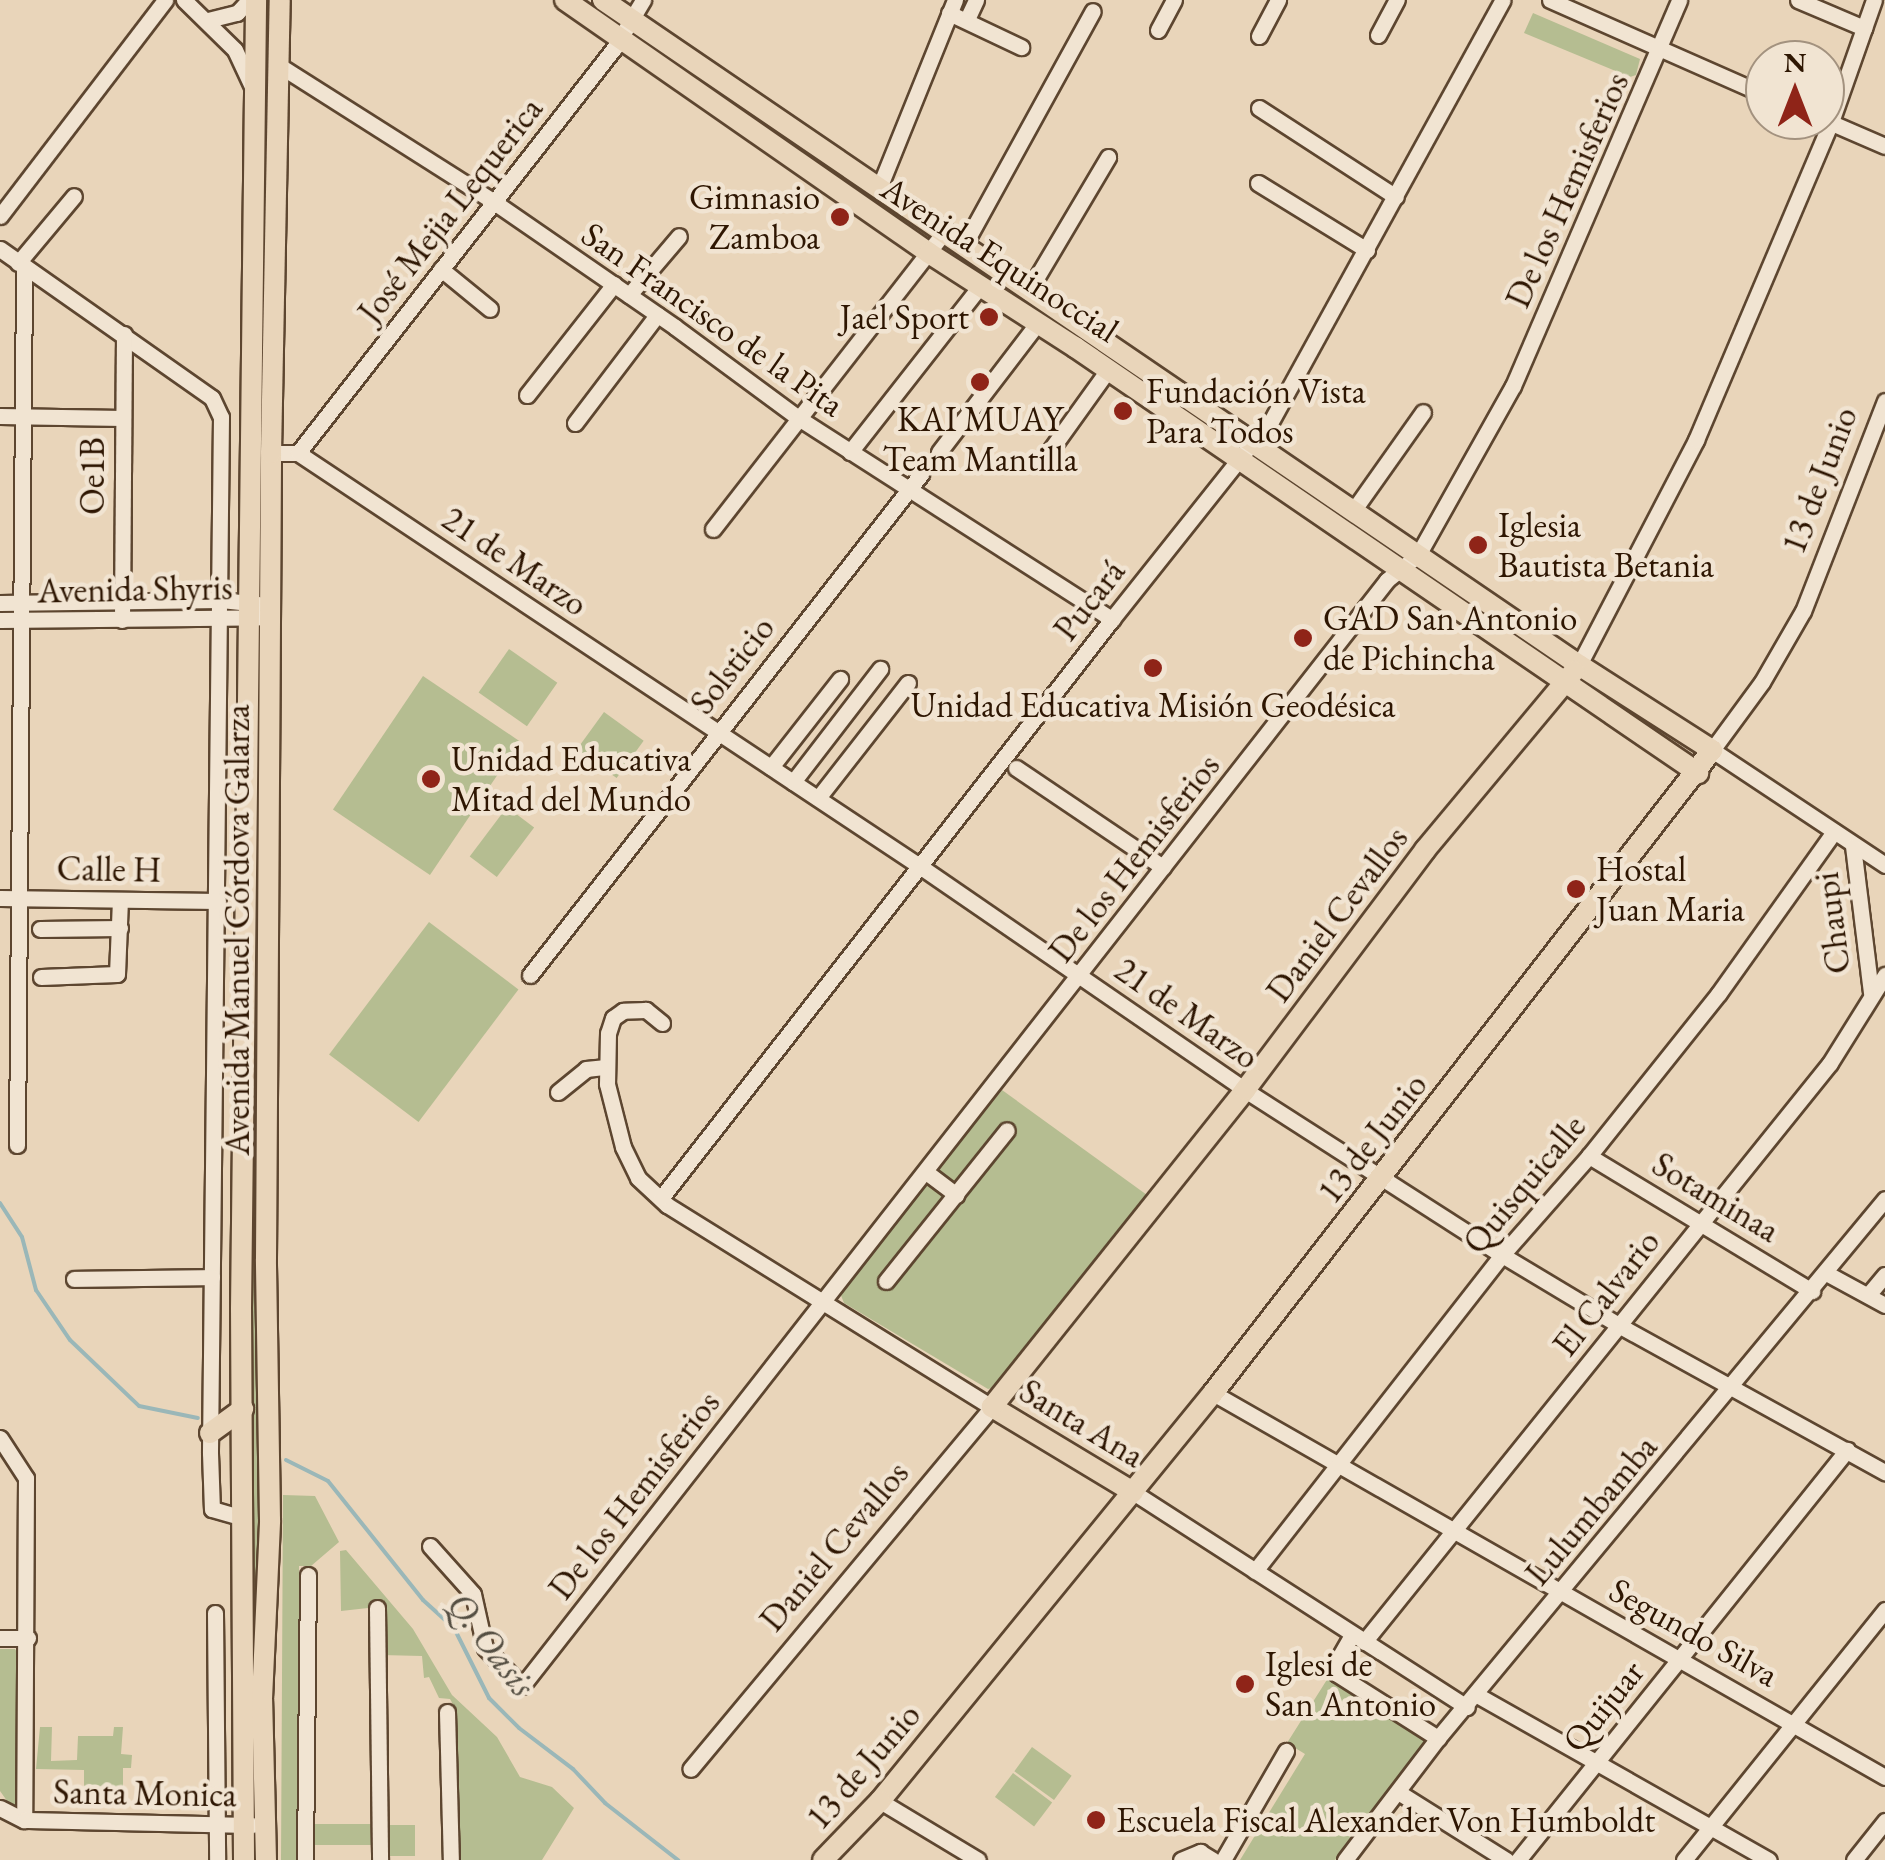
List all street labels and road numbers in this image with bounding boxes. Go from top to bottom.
street label: De los Hemisferios [1496,66,1638,314]
street label: José Mejia Lequerica [349,89,551,331]
street label: Avenida Equinoccial [874,167,1126,351]
street label: San Francisco de la Pita [574,213,852,425]
street label: 13 de Junio [1772,401,1866,559]
street label: Oe1B [71,437,113,515]
street label: 21 de Marzo [434,497,596,625]
street label: Pucará [1044,551,1134,649]
street label: Avenida Shyris [37,566,233,612]
street label: Solsticio [681,608,783,722]
street label: Avenida Manuel Córdova Galarza [216,704,258,1156]
street label: De los Hemisferios [1040,745,1228,971]
street label: Daniel Cevallos [1257,818,1417,1010]
street label: Calle H [56,847,162,891]
street label: Chaupi [1805,870,1859,976]
street label: 21 de Marzo [1107,948,1267,1078]
street label: 13 de Junio [1308,1065,1436,1211]
street label: Quisquicalle [1454,1106,1594,1262]
street label: Sotaminaa [1645,1143,1787,1251]
street label: El Calvario [1544,1221,1668,1365]
street label: Santa Ana [1012,1370,1152,1476]
street label: De los Hemisferios [540,1382,728,1608]
street label: Lulumbamba [1516,1426,1666,1594]
street label: Daniel Cevallos [751,1452,917,1640]
street label: Segundo Silva [1602,1569,1786,1695]
street label: Quijuar [1553,1652,1653,1760]
street label: 13 de Junio [797,1694,929,1838]
street label: Santa Monica [53,1770,237,1816]

